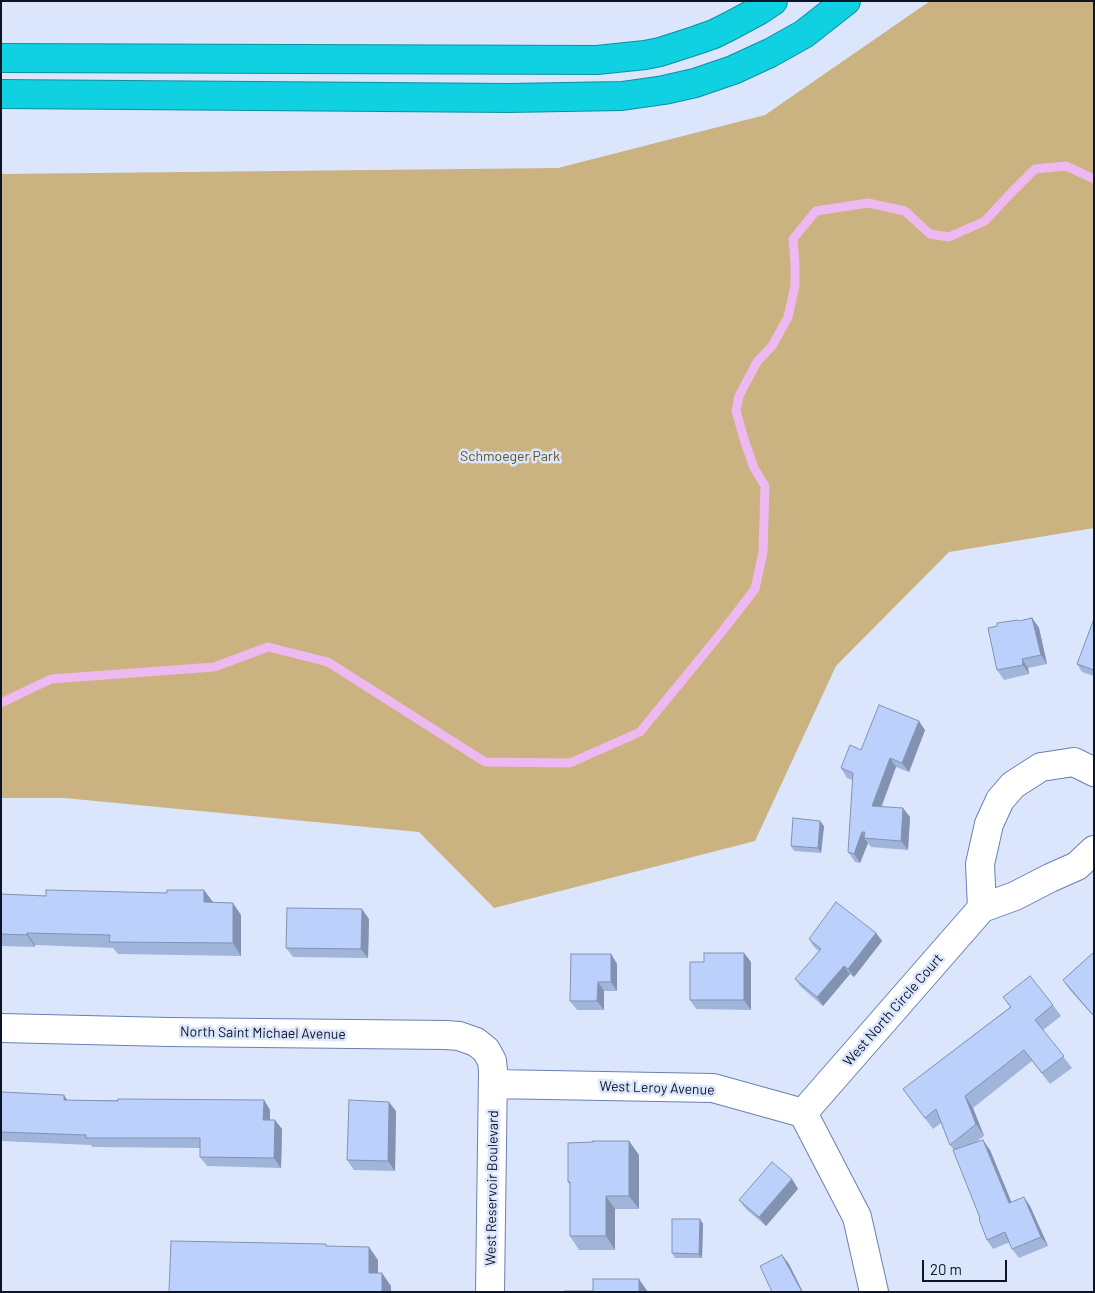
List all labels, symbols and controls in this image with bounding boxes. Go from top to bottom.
park label: Schmoeger Park [460,448,560,464]
street label: West North Circle Court [840,950,946,1070]
street label: North Saint Michael Avenue [180,1023,346,1043]
street label: West Leroy Avenue [599,1078,715,1098]
street label: West Reservoir Boulevard [482,1110,502,1266]
scale bar [925,1250,1010,1282]
text: 20 m [930,1260,962,1278]

